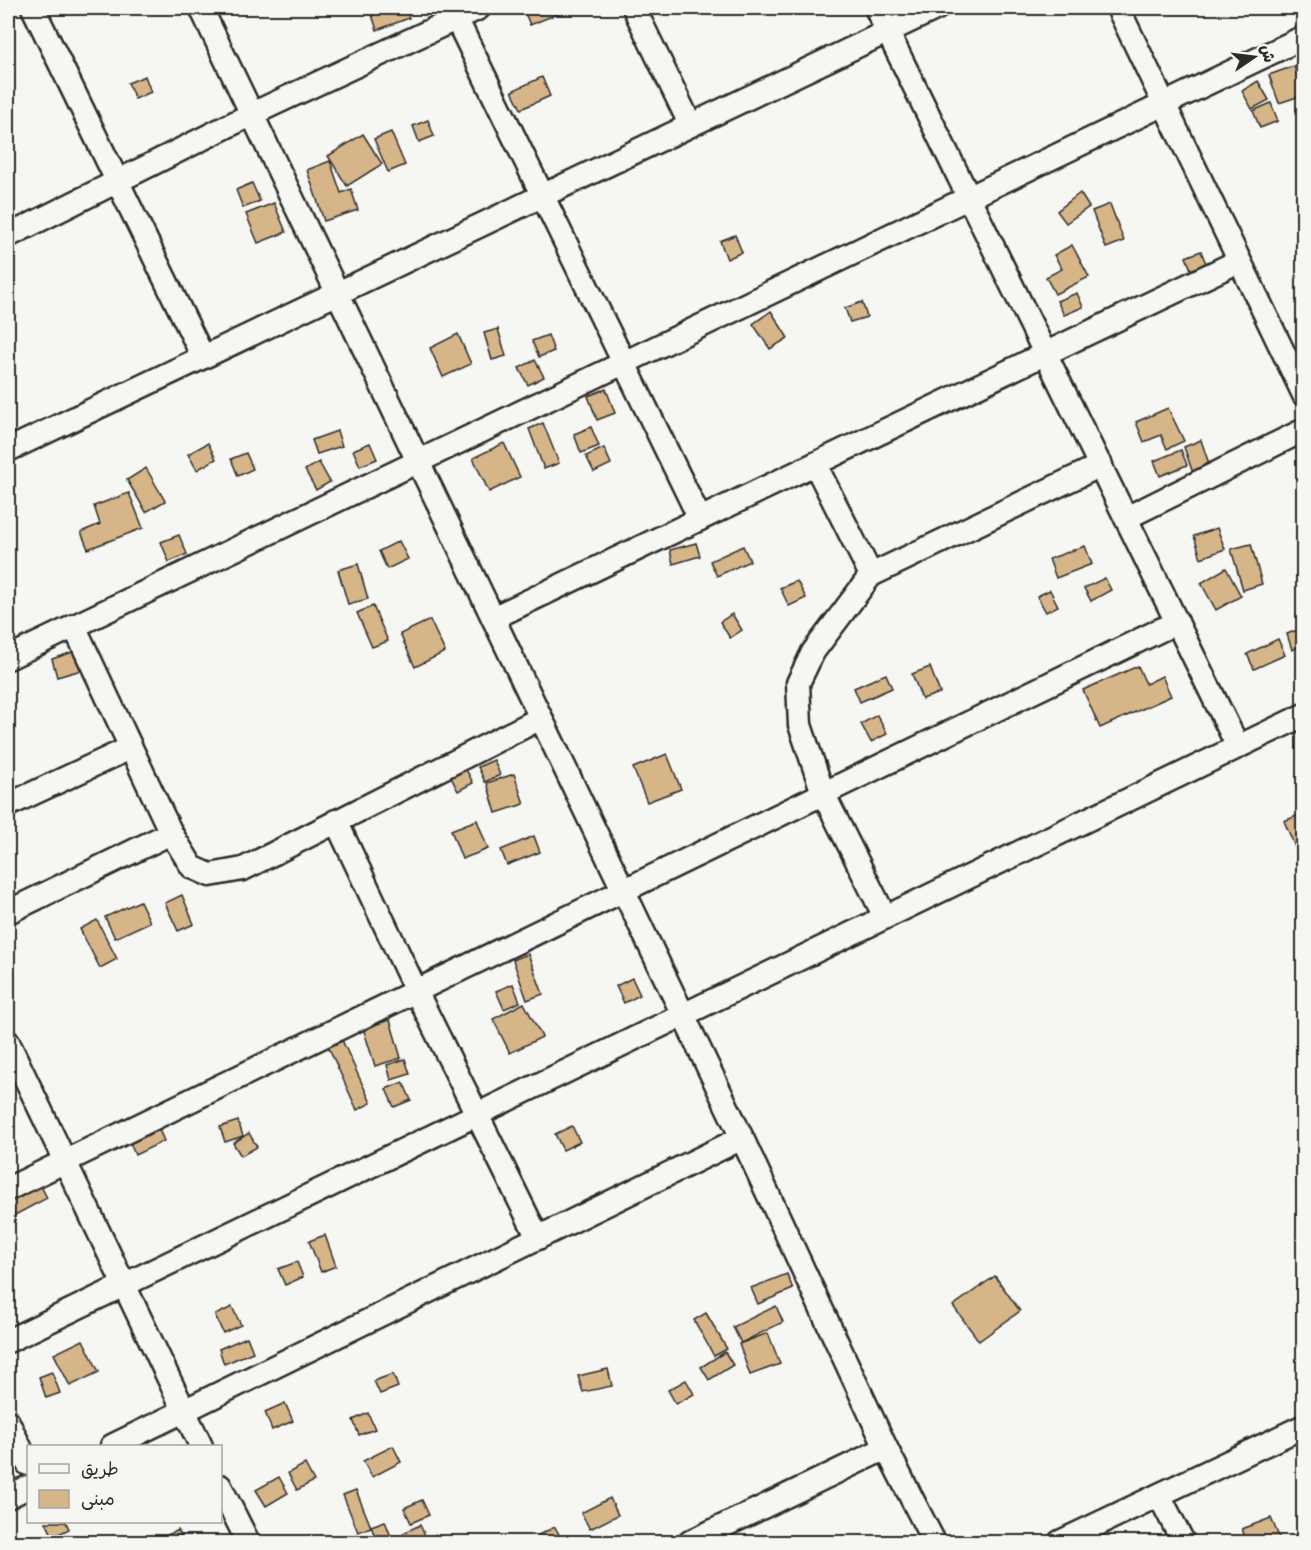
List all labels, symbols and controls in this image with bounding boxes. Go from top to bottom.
north arrow [1224,27,1284,87]
text: ش [1255,42,1280,65]
legend [27,1445,222,1523]
text: طريق [81,1457,119,1482]
text: مبنى [81,1487,115,1512]

